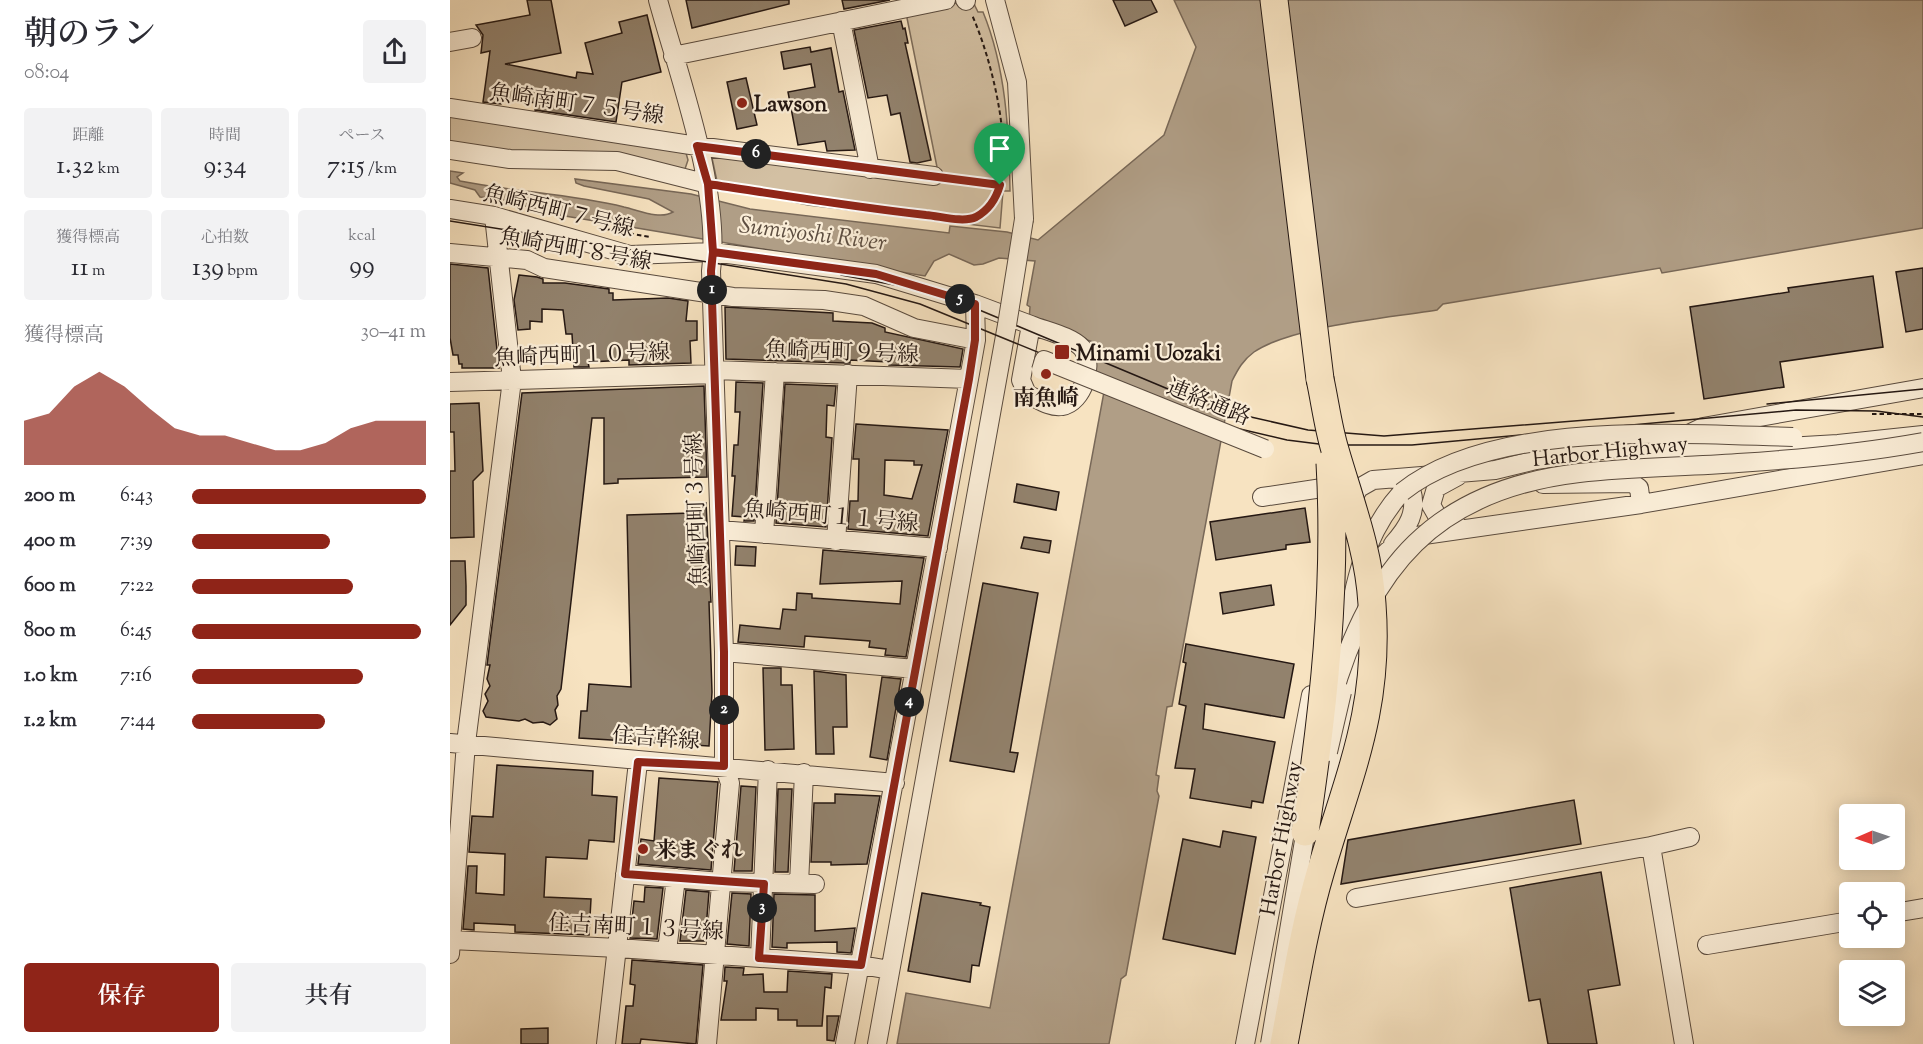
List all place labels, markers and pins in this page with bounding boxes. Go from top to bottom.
place label: Lawson [754,90,827,122]
marker: Lawson [735,96,749,110]
pin [974,123,1025,185]
pin: 6 [741,139,771,169]
pin: 1 [697,275,727,305]
pin: 5 [945,284,975,314]
place label: Minami Uozaki [1076,339,1222,371]
marker: Minami Uozaki [1053,343,1071,361]
marker: 南魚崎 [1039,367,1053,381]
place label: 南魚崎 [1013,384,1079,416]
pin: 4 [894,687,924,717]
pin: 2 [709,695,739,725]
place label: 来まぐれ [655,836,743,868]
marker: 来まぐれ [636,842,650,856]
pin: 3 [747,893,777,923]

